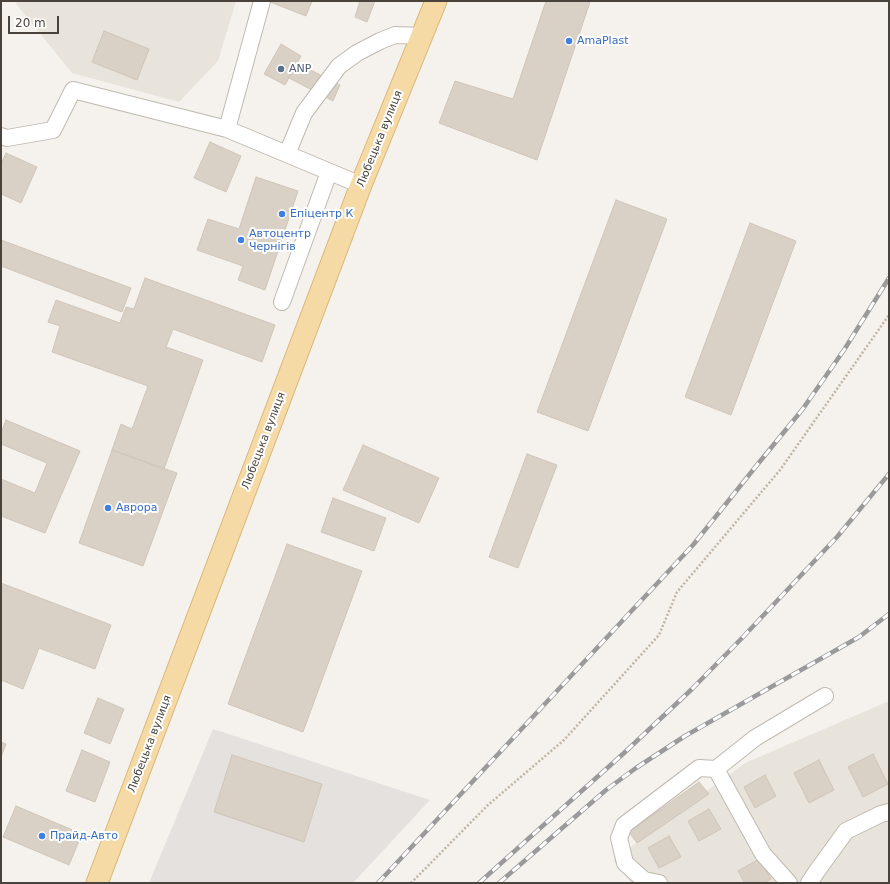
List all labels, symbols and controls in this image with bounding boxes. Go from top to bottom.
scale bar [10,8,61,34]
text: 20 m [15,16,46,30]
place label: AmaPlast [577,34,628,48]
marker: AmaPlast [564,36,574,46]
place label: ANP [289,62,311,76]
marker: ANP [276,64,286,74]
street label: Любецька вулиця [355,89,405,189]
place label: Епіцентр К [290,207,353,221]
marker: Епіцентр К [277,209,287,219]
place label: Автоцентр Чернігів [249,227,311,253]
marker: Автоцентр Чернігів [236,235,246,245]
street label: Любецька вулиця [239,390,289,492]
place label: Аврора [116,501,157,515]
marker: Аврора [103,503,113,513]
street label: Любецька вулиця [125,693,175,795]
place label: Прайд-Авто [50,829,118,843]
marker: Прайд-Авто [37,831,47,841]

